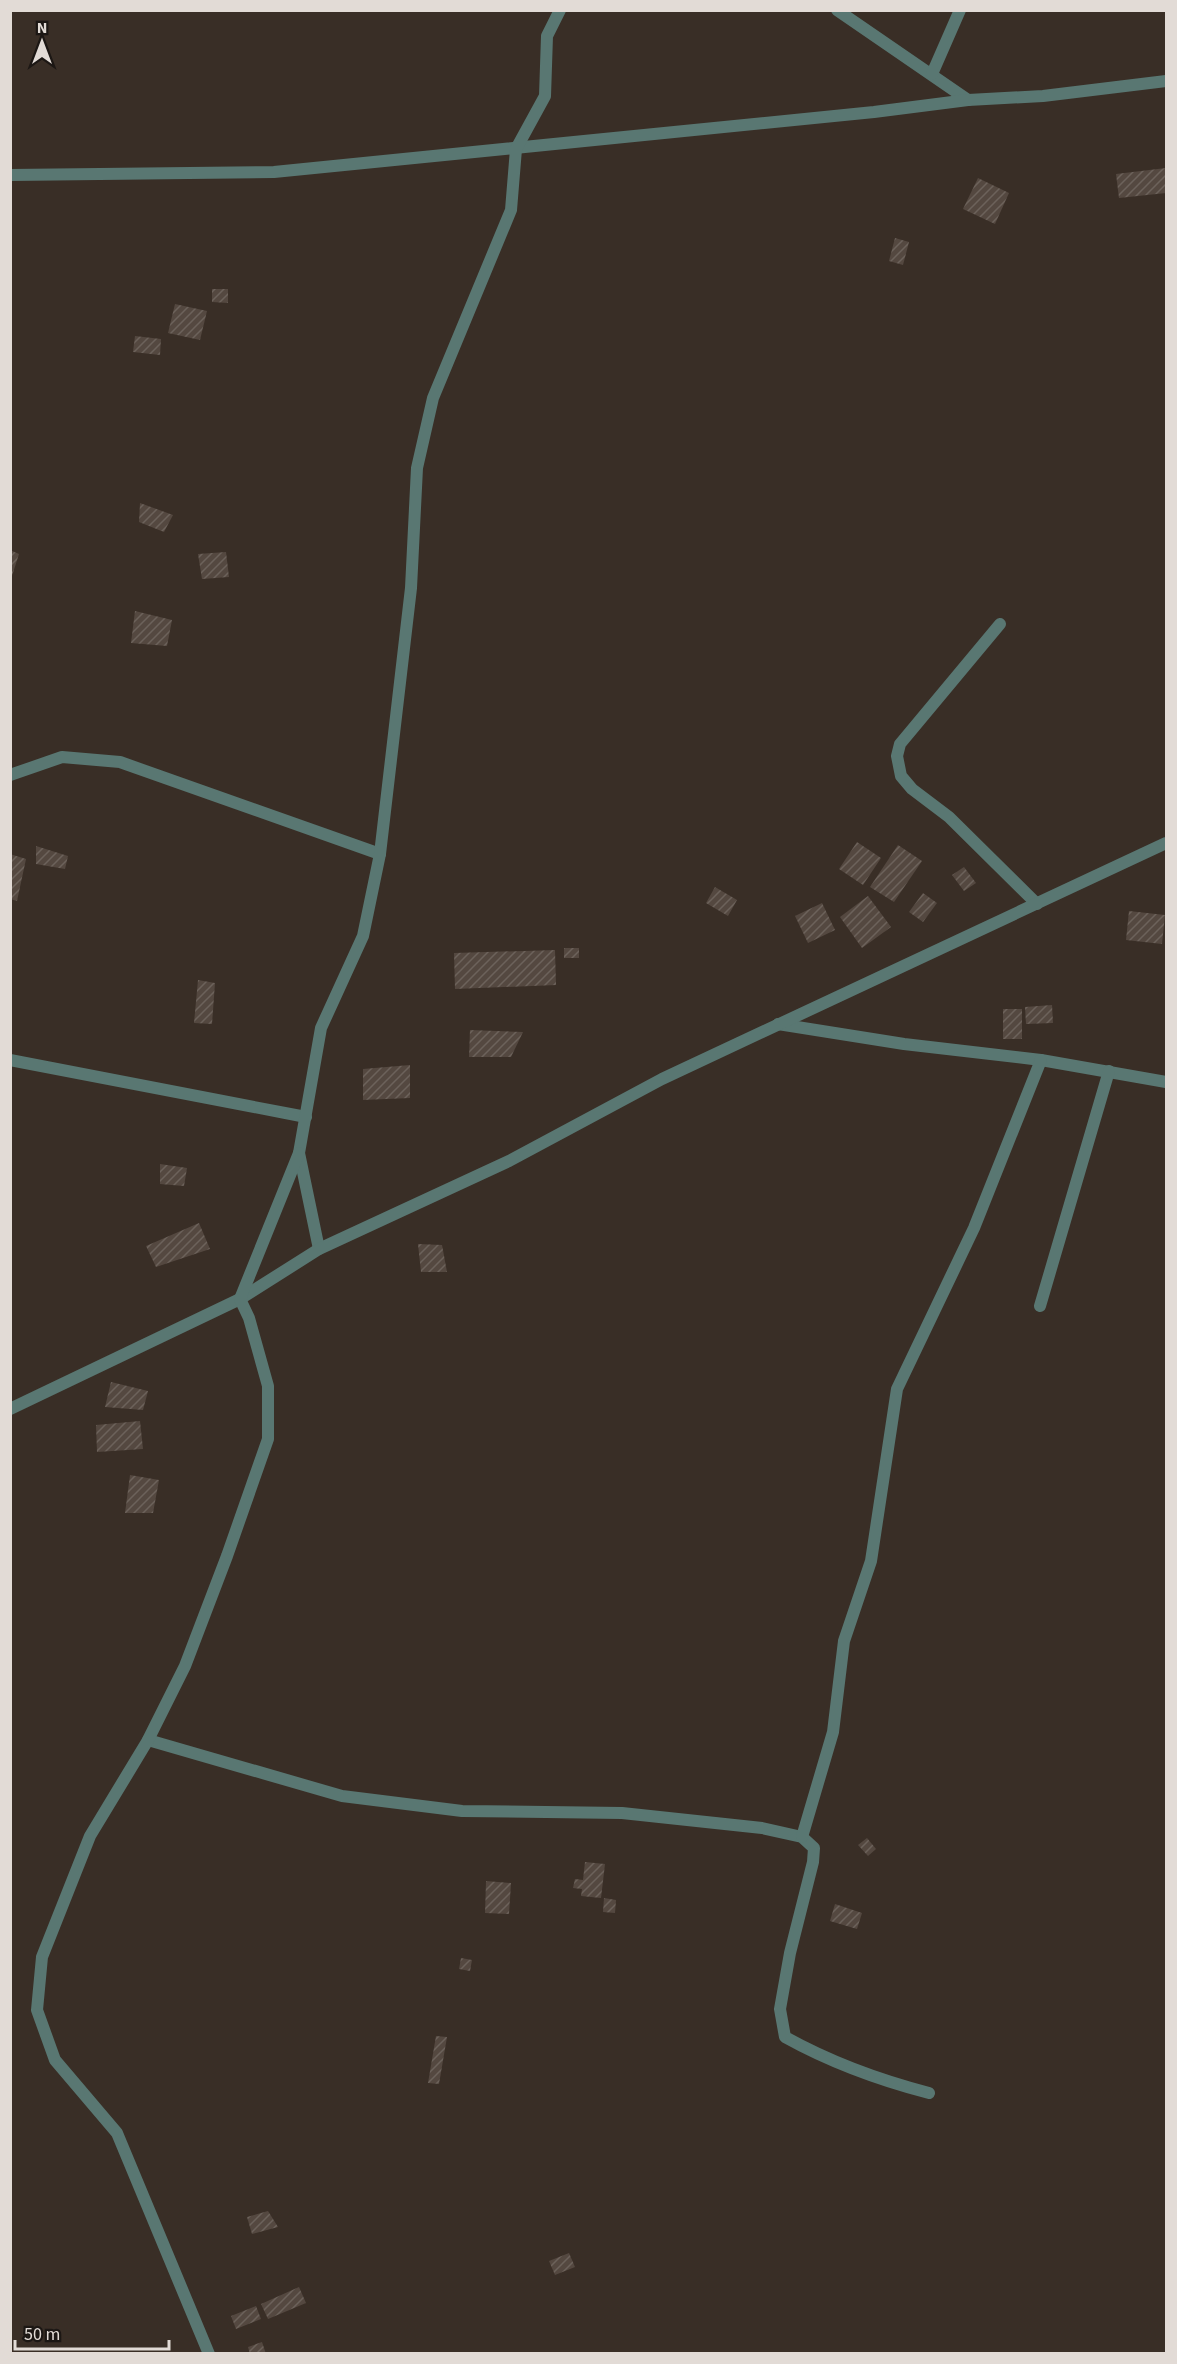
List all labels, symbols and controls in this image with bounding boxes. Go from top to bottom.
north arrow [12,12,72,72]
text: N [37,17,47,39]
scale bar [15,2313,170,2351]
text: 50 m [24,2322,60,2347]

